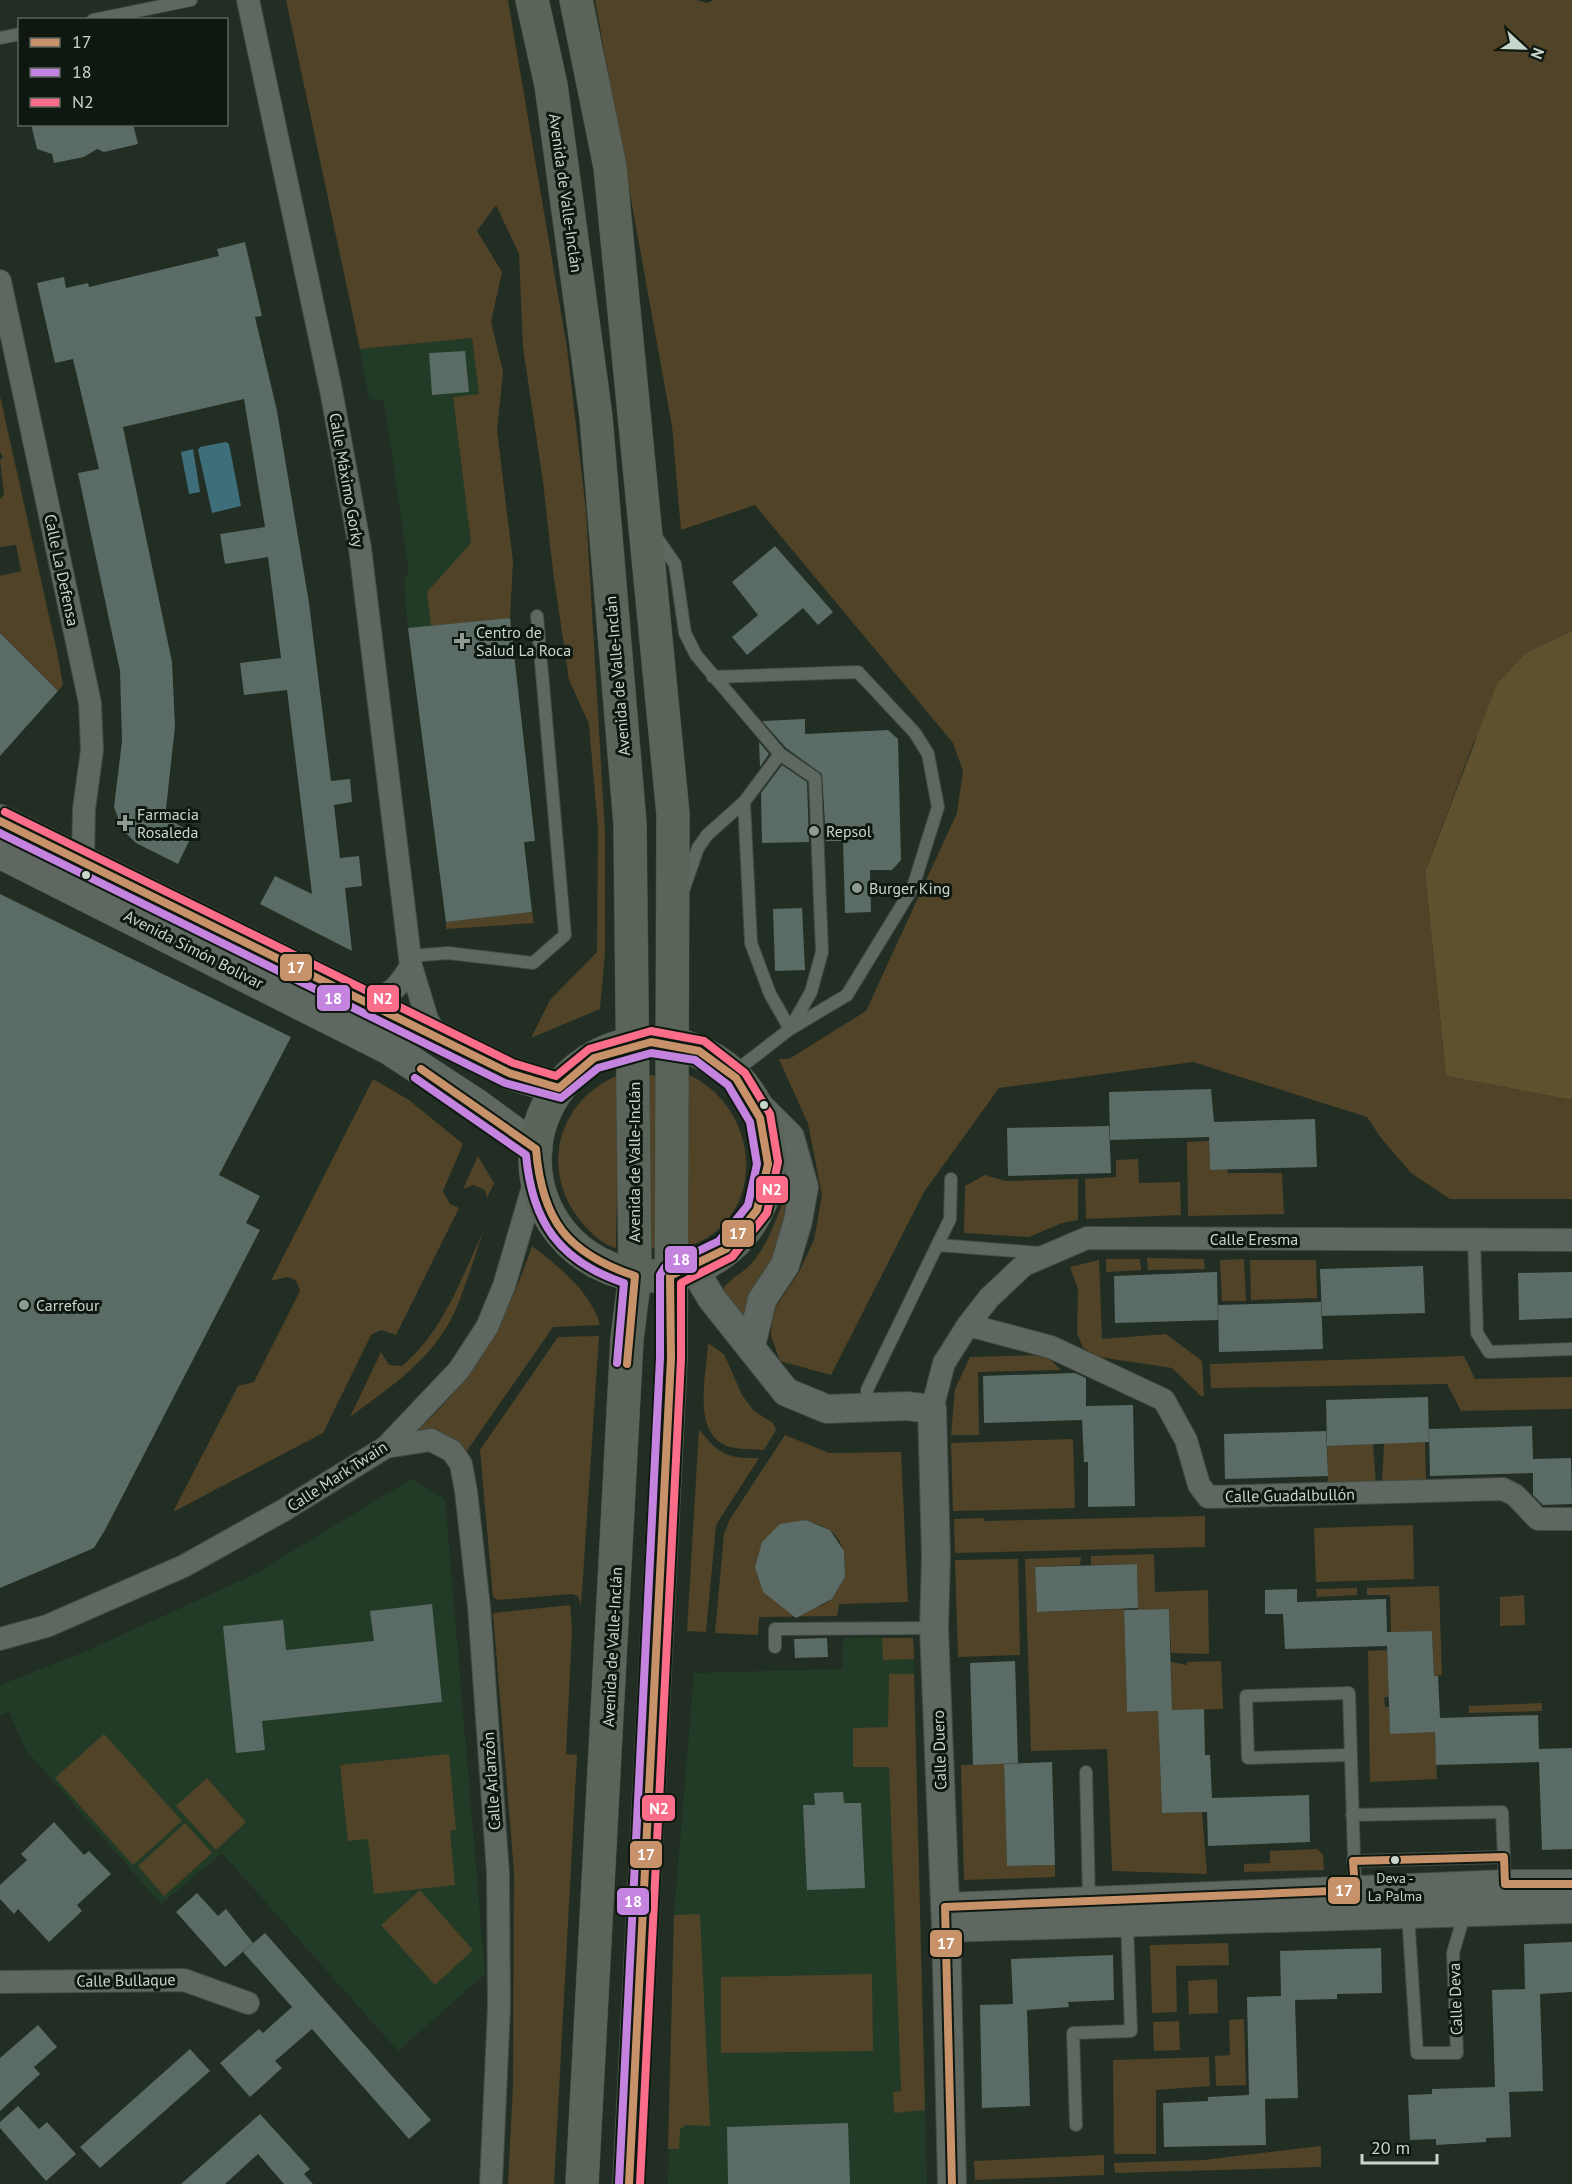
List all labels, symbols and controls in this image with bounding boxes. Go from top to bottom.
legend [18,18,228,126]
north arrow [1494,18,1554,78]
text: 17 [72,30,92,53]
text: N [1527,45,1549,62]
text: 18 [72,60,92,83]
text: N2 [72,90,94,113]
street label: Avenida de Valle-Inclán [545,112,587,274]
street label: Calle Máximo Gorky [325,411,369,549]
street label: Calle La Defensa [40,512,84,628]
street label: Avenida de Valle-Inclán [600,595,634,757]
place label: Centro de Salud La Roca [476,622,571,660]
marker: Centro de Salud La Roca [453,632,471,650]
place label: Farmacia Rosaleda [137,804,199,842]
marker: Farmacia Rosaleda [118,816,132,830]
place label: Repsol [826,821,872,841]
marker: Repsol [807,824,821,838]
unlabelled marker [80,869,92,881]
place label: Burger King [869,878,950,898]
marker: Burger King [850,881,864,895]
street label: Avenida Simón Bolivar [121,905,267,993]
line badge: 17 [279,953,313,982]
text: 17 [287,957,305,977]
line badge: 18 [316,984,351,1012]
line badge: N2 [366,984,400,1013]
text: 18 [324,988,342,1008]
text: N2 [373,988,393,1008]
street label: Avenida de Valle-Inclán [624,1082,644,1242]
unlabelled marker [758,1099,770,1111]
line badge: N2 [755,1175,789,1204]
text: N2 [762,1179,782,1199]
line badge: 17 [721,1219,755,1248]
text: 17 [729,1223,747,1243]
street label: Calle Eresma [1210,1229,1298,1249]
line badge: 18 [664,1245,698,1274]
text: 18 [672,1249,690,1269]
place label: Carrefour [36,1295,100,1315]
marker: Carrefour [17,1298,31,1312]
street label: Calle Mark Twain [283,1436,391,1516]
street label: Calle Guadalbullón [1225,1484,1355,1506]
street label: Avenida de Valle-Inclán [598,1566,626,1728]
street label: Calle Duero [928,1710,950,1790]
street label: Calle Arlanzón [478,1731,504,1831]
line badge: N2 [641,1794,676,1822]
text: N2 [649,1798,669,1818]
line badge: 17 [629,1840,663,1869]
text: 17 [637,1844,655,1864]
marker: Deva - La Palma [1389,1854,1401,1866]
place label: Deva - La Palma [1368,1869,1422,1905]
line badge: 17 [1327,1876,1361,1905]
text: 17 [1335,1880,1353,1900]
line badge: 18 [616,1887,650,1916]
text: 18 [624,1891,642,1911]
line badge: 17 [929,1929,963,1958]
text: 17 [937,1933,955,1953]
street label: Calle Deva [1444,1962,1466,2036]
street label: Calle Bullaque [76,1969,176,1991]
scale bar [1362,2127,1437,2165]
text: 20 m [1371,2136,1410,2159]

